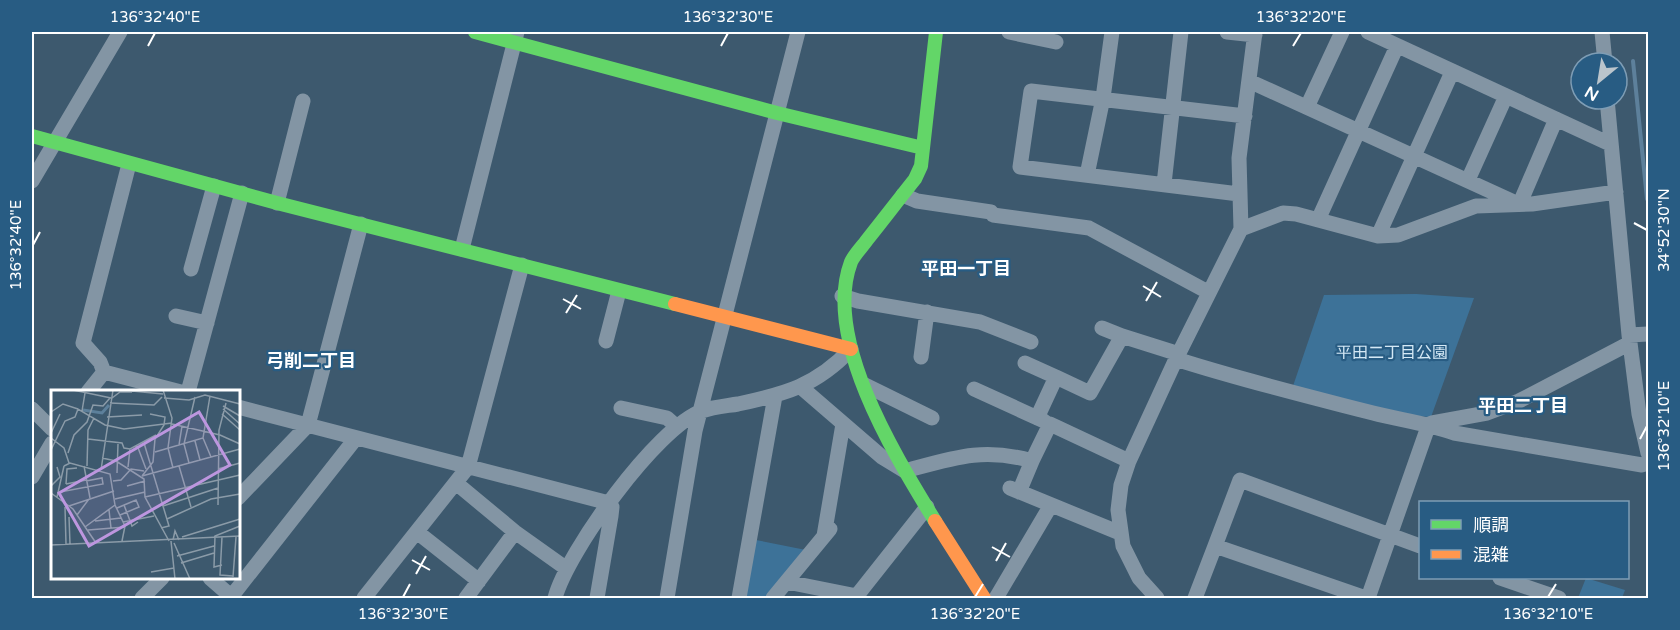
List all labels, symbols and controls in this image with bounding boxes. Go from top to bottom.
text: 136°32'40"E [110,8,200,26]
text: 136°32'30"E [683,8,773,26]
text: 136°32'20"E [1256,8,1346,26]
north arrow [1569,51,1629,111]
text: N [1581,81,1603,105]
text: 34°52'30"N [1655,188,1673,272]
text: 136°32'40"E [7,200,25,290]
district label: 平田一丁目 [921,258,1011,280]
park label: 平田二丁目公園 [1336,343,1448,363]
district label: 弓削二丁目 [266,350,356,372]
text: 136°32'10"E [1655,381,1673,471]
inset map [51,390,240,579]
district label: 平田二丁目 [1478,395,1568,417]
legend [1419,501,1629,579]
text: 順調 [1473,514,1509,536]
text: 混雑 [1473,544,1509,566]
text: 136°32'30"E [358,605,448,623]
text: 136°32'20"E [930,605,1020,623]
text: 136°32'10"E [1503,605,1593,623]

